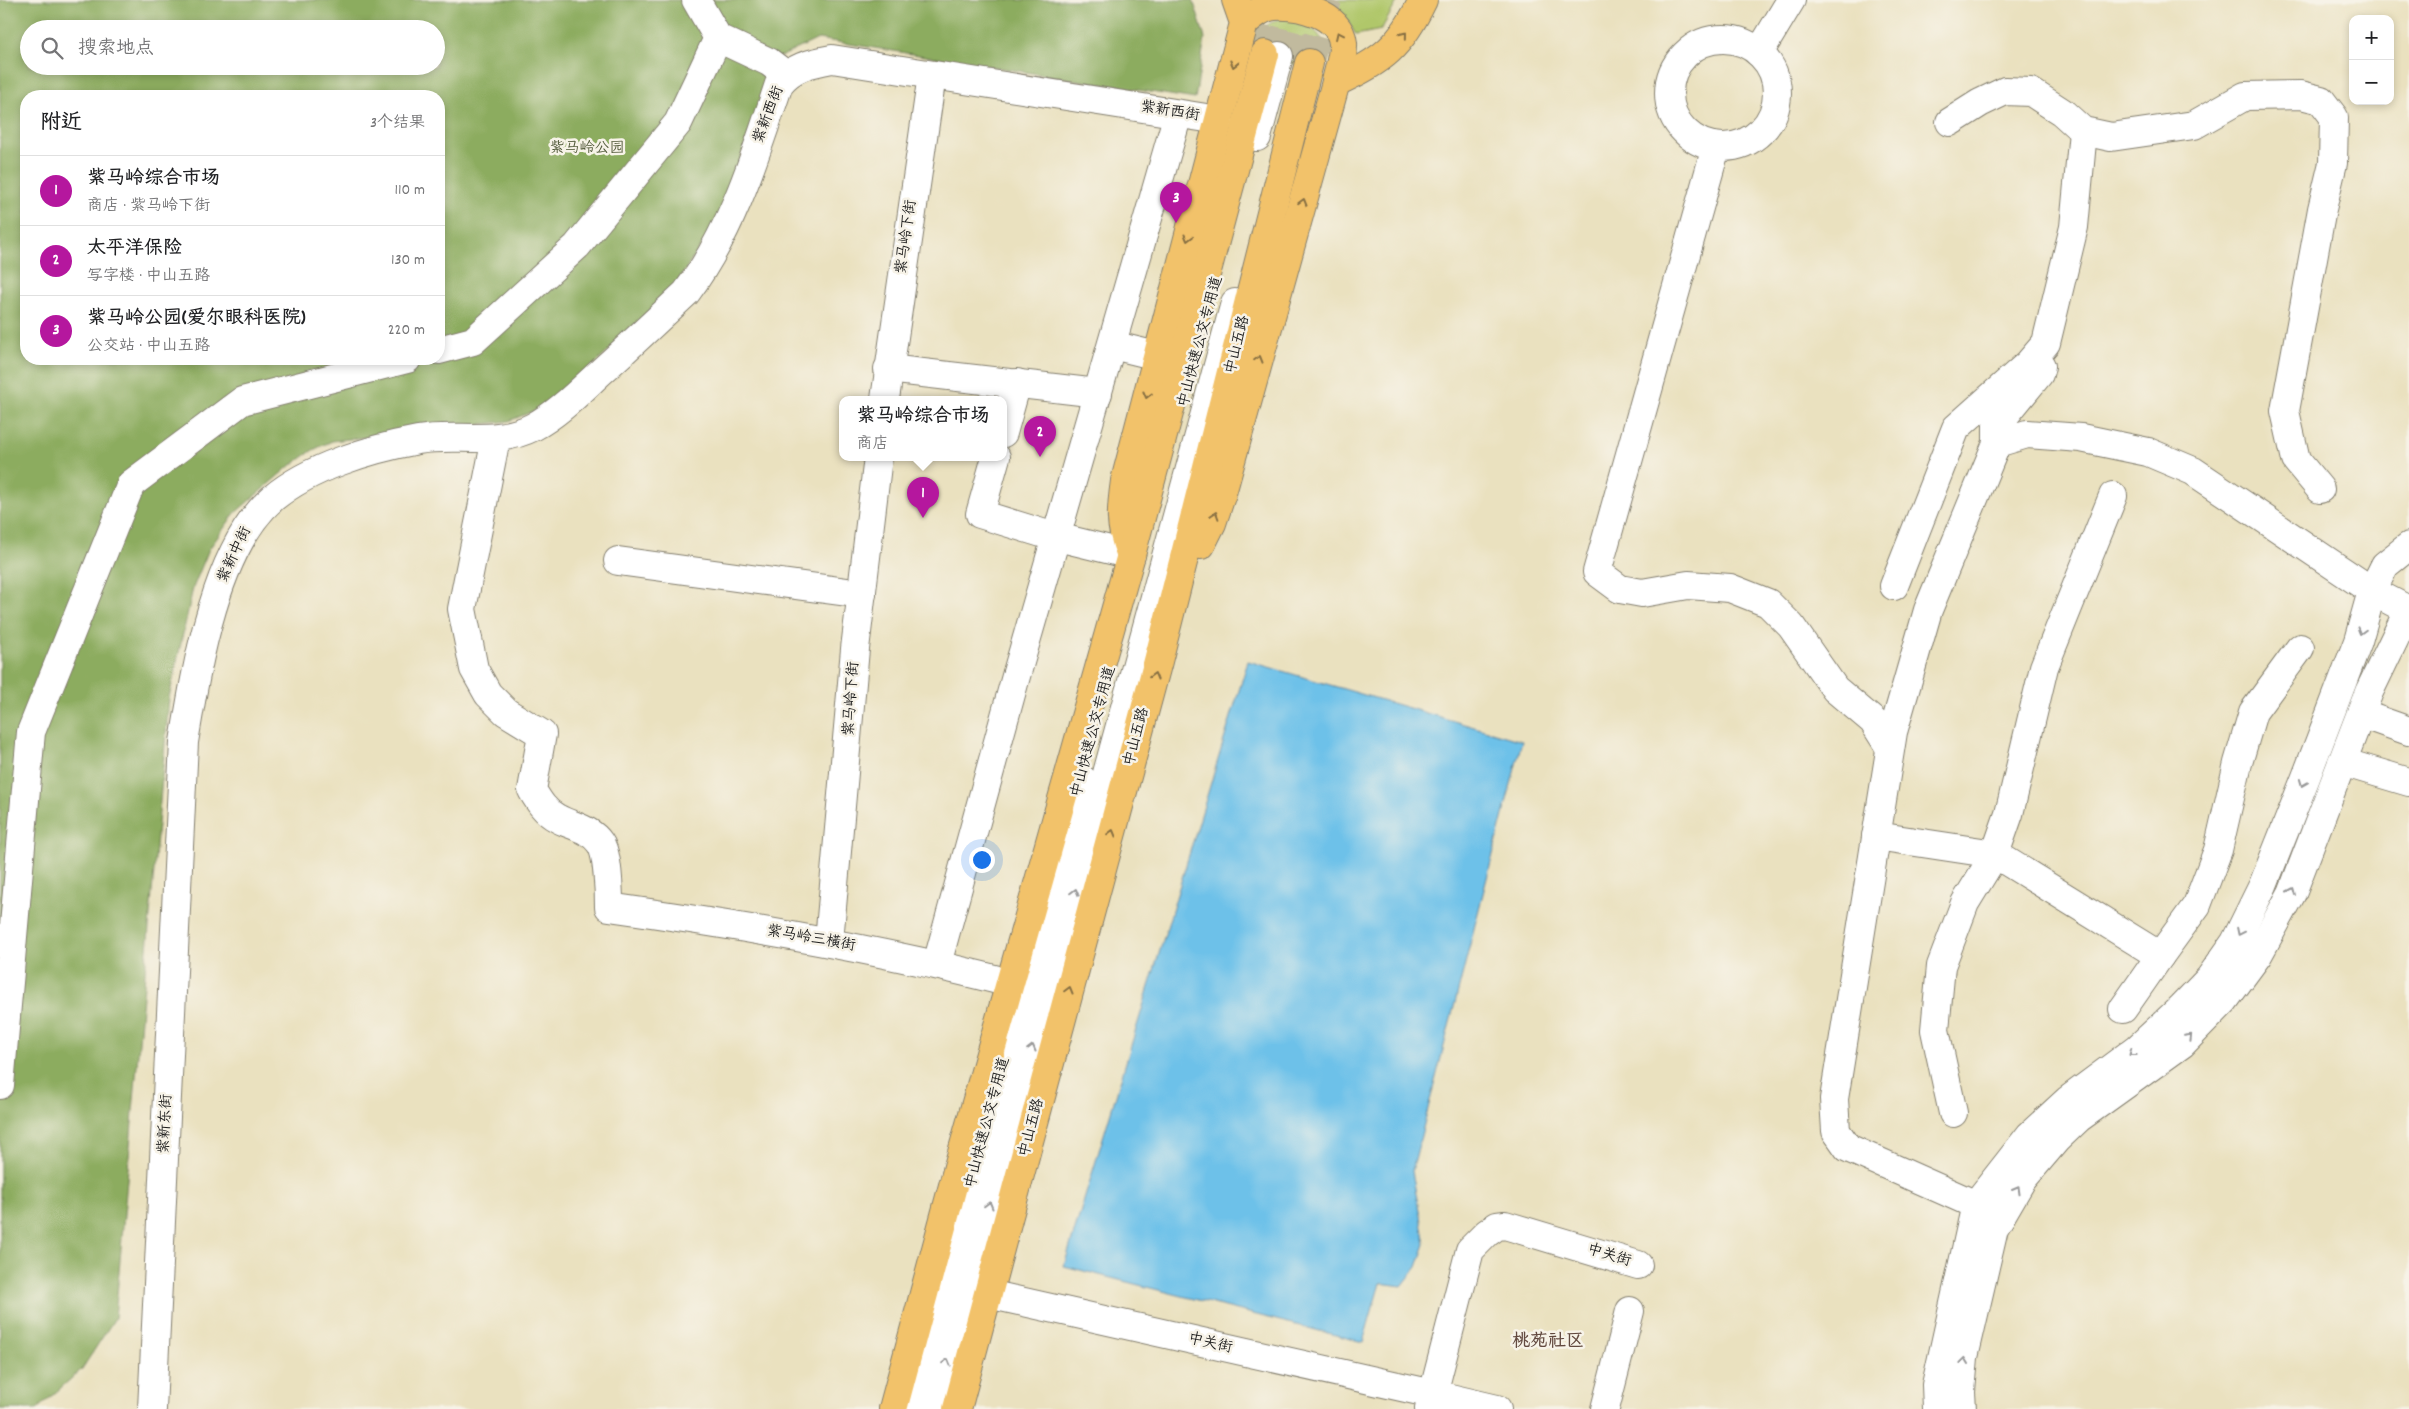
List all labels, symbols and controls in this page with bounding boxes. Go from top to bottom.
map controls [2349,15,2394,105]
button: + [2349,15,2394,60]
search box [20,20,445,75]
one-way arrow [1336,31,1346,40]
one-way arrow [1399,32,1407,41]
icon: search [38,34,66,62]
text: 搜索地点 [78,36,154,63]
one-way arrow [1229,59,1240,68]
button: − [2349,60,2394,105]
street label: 紫新西街 [748,83,790,147]
street label: 紫新西街 [1139,96,1201,128]
text: 附近 [40,109,82,139]
text: 3个结果 [370,112,425,135]
park label: 紫马岭公园 [549,138,625,160]
text: 紫马岭综合市场 [87,166,220,193]
text: 1 [54,179,58,202]
text: 110 m [395,179,425,202]
pin: 3 [1160,182,1192,223]
text: 商店 · 紫马岭下街 [87,195,210,218]
street label: 紫马岭下街 [891,198,923,276]
one-way arrow [1297,199,1307,207]
one-way arrow [1183,233,1194,242]
text: 太平洋保险 [87,236,182,263]
text: 2 [53,249,60,272]
text: 130 m [391,249,425,272]
text: 写字楼 · 中山五路 [87,265,210,288]
street label: 中山快速公交专用道 [1173,274,1229,410]
text: 紫马岭公园(爱尔眼科医院) [87,306,306,333]
street label: 中山五路 [1220,313,1256,377]
text: 3 [52,319,60,342]
text: 220 m [388,319,425,342]
text: 公交站 · 中山五路 [87,335,210,358]
one-way arrow [1254,355,1264,363]
one-way arrow [1142,390,1153,399]
popup [839,396,1007,461]
text: 紫马岭综合市场 [856,404,990,431]
pin: 2 [1024,416,1056,457]
text: 商店 [856,433,889,456]
pin: 1 [907,477,939,518]
one-way arrow [1209,511,1219,520]
street label: 紫新中街 [212,523,258,587]
one-way arrow [2356,626,2366,635]
street label: 紫马岭下街 [838,661,866,737]
street label: 中山快速公交专用道 [1066,664,1122,800]
one-way arrow [1148,672,1159,681]
street label: 中山五路 [1119,705,1155,769]
one-way arrow [2299,778,2310,787]
one-way arrow [1106,830,1116,838]
your location [969,847,995,873]
one-way arrow [2285,887,2296,896]
one-way arrow [1069,888,1079,896]
street label: 紫马岭三横街 [765,920,857,958]
one-way arrow [2235,927,2246,936]
one-way arrow [1064,987,1074,995]
one-way arrow [2183,1034,2192,1043]
one-way arrow [1026,1044,1037,1053]
one-way arrow [2129,1047,2138,1055]
street label: 中山快速公交专用道 [960,1055,1016,1191]
street label: 紫新东街 [153,1093,179,1155]
street label: 中山五路 [1014,1096,1050,1160]
one-way arrow [2010,1186,2020,1195]
one-way arrow [984,1202,994,1210]
street label: 中关街 [1584,1239,1634,1273]
street label: 中关街 [1186,1328,1234,1360]
district label: 桃苑社区 [1512,1330,1584,1355]
one-way arrow [1958,1356,1969,1364]
one-way arrow [941,1358,951,1367]

